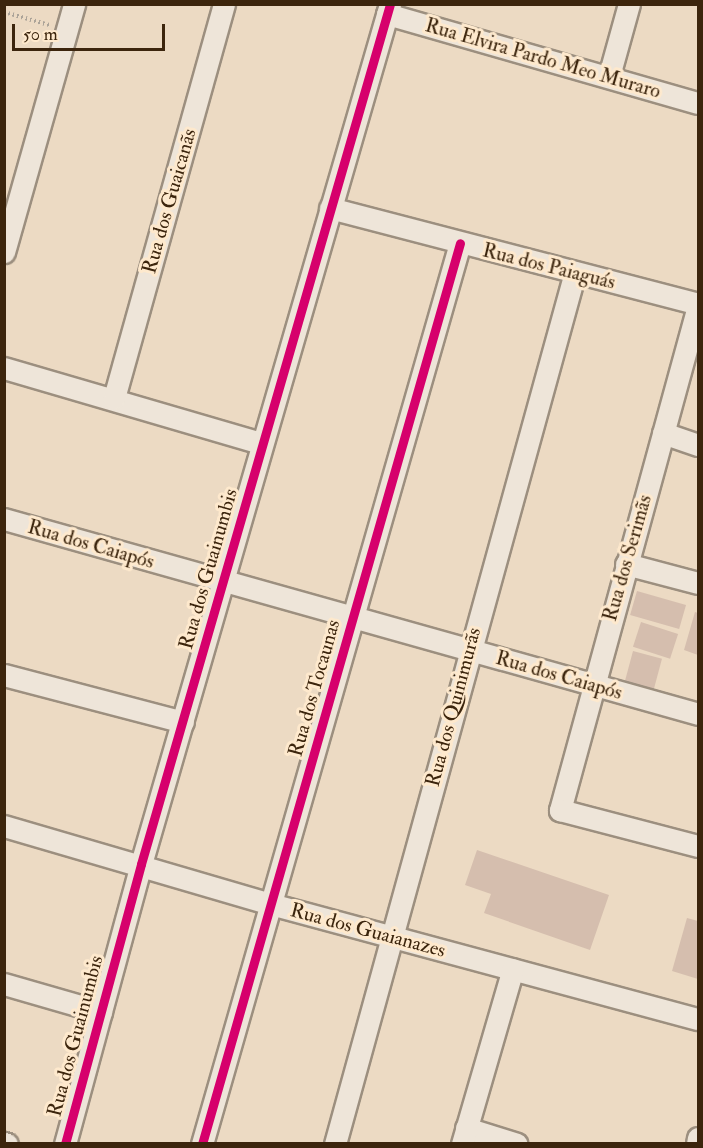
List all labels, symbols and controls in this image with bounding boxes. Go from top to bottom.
scale bar [15,12,168,50]
street label: Rua Elvira Pardo Meo Muraro [422,13,664,103]
text: 50 m [23,23,58,46]
street label: Rua dos Guaicanãs [137,126,201,276]
street label: Rua dos Paiaguás [480,238,618,294]
street label: Rua dos Guainumbis [174,486,242,652]
street label: Rua dos Serimãs [598,492,656,624]
street label: Rua dos Caiapós [25,514,157,574]
street label: Rua dos Tocaunas [283,617,345,759]
street label: Rua dos Quinimurãs [420,625,486,789]
street label: Rua dos Caiapós [493,645,625,705]
street label: Rua dos Guaianazes [288,898,448,962]
street label: Rua dos Guainumbis [42,953,108,1119]

